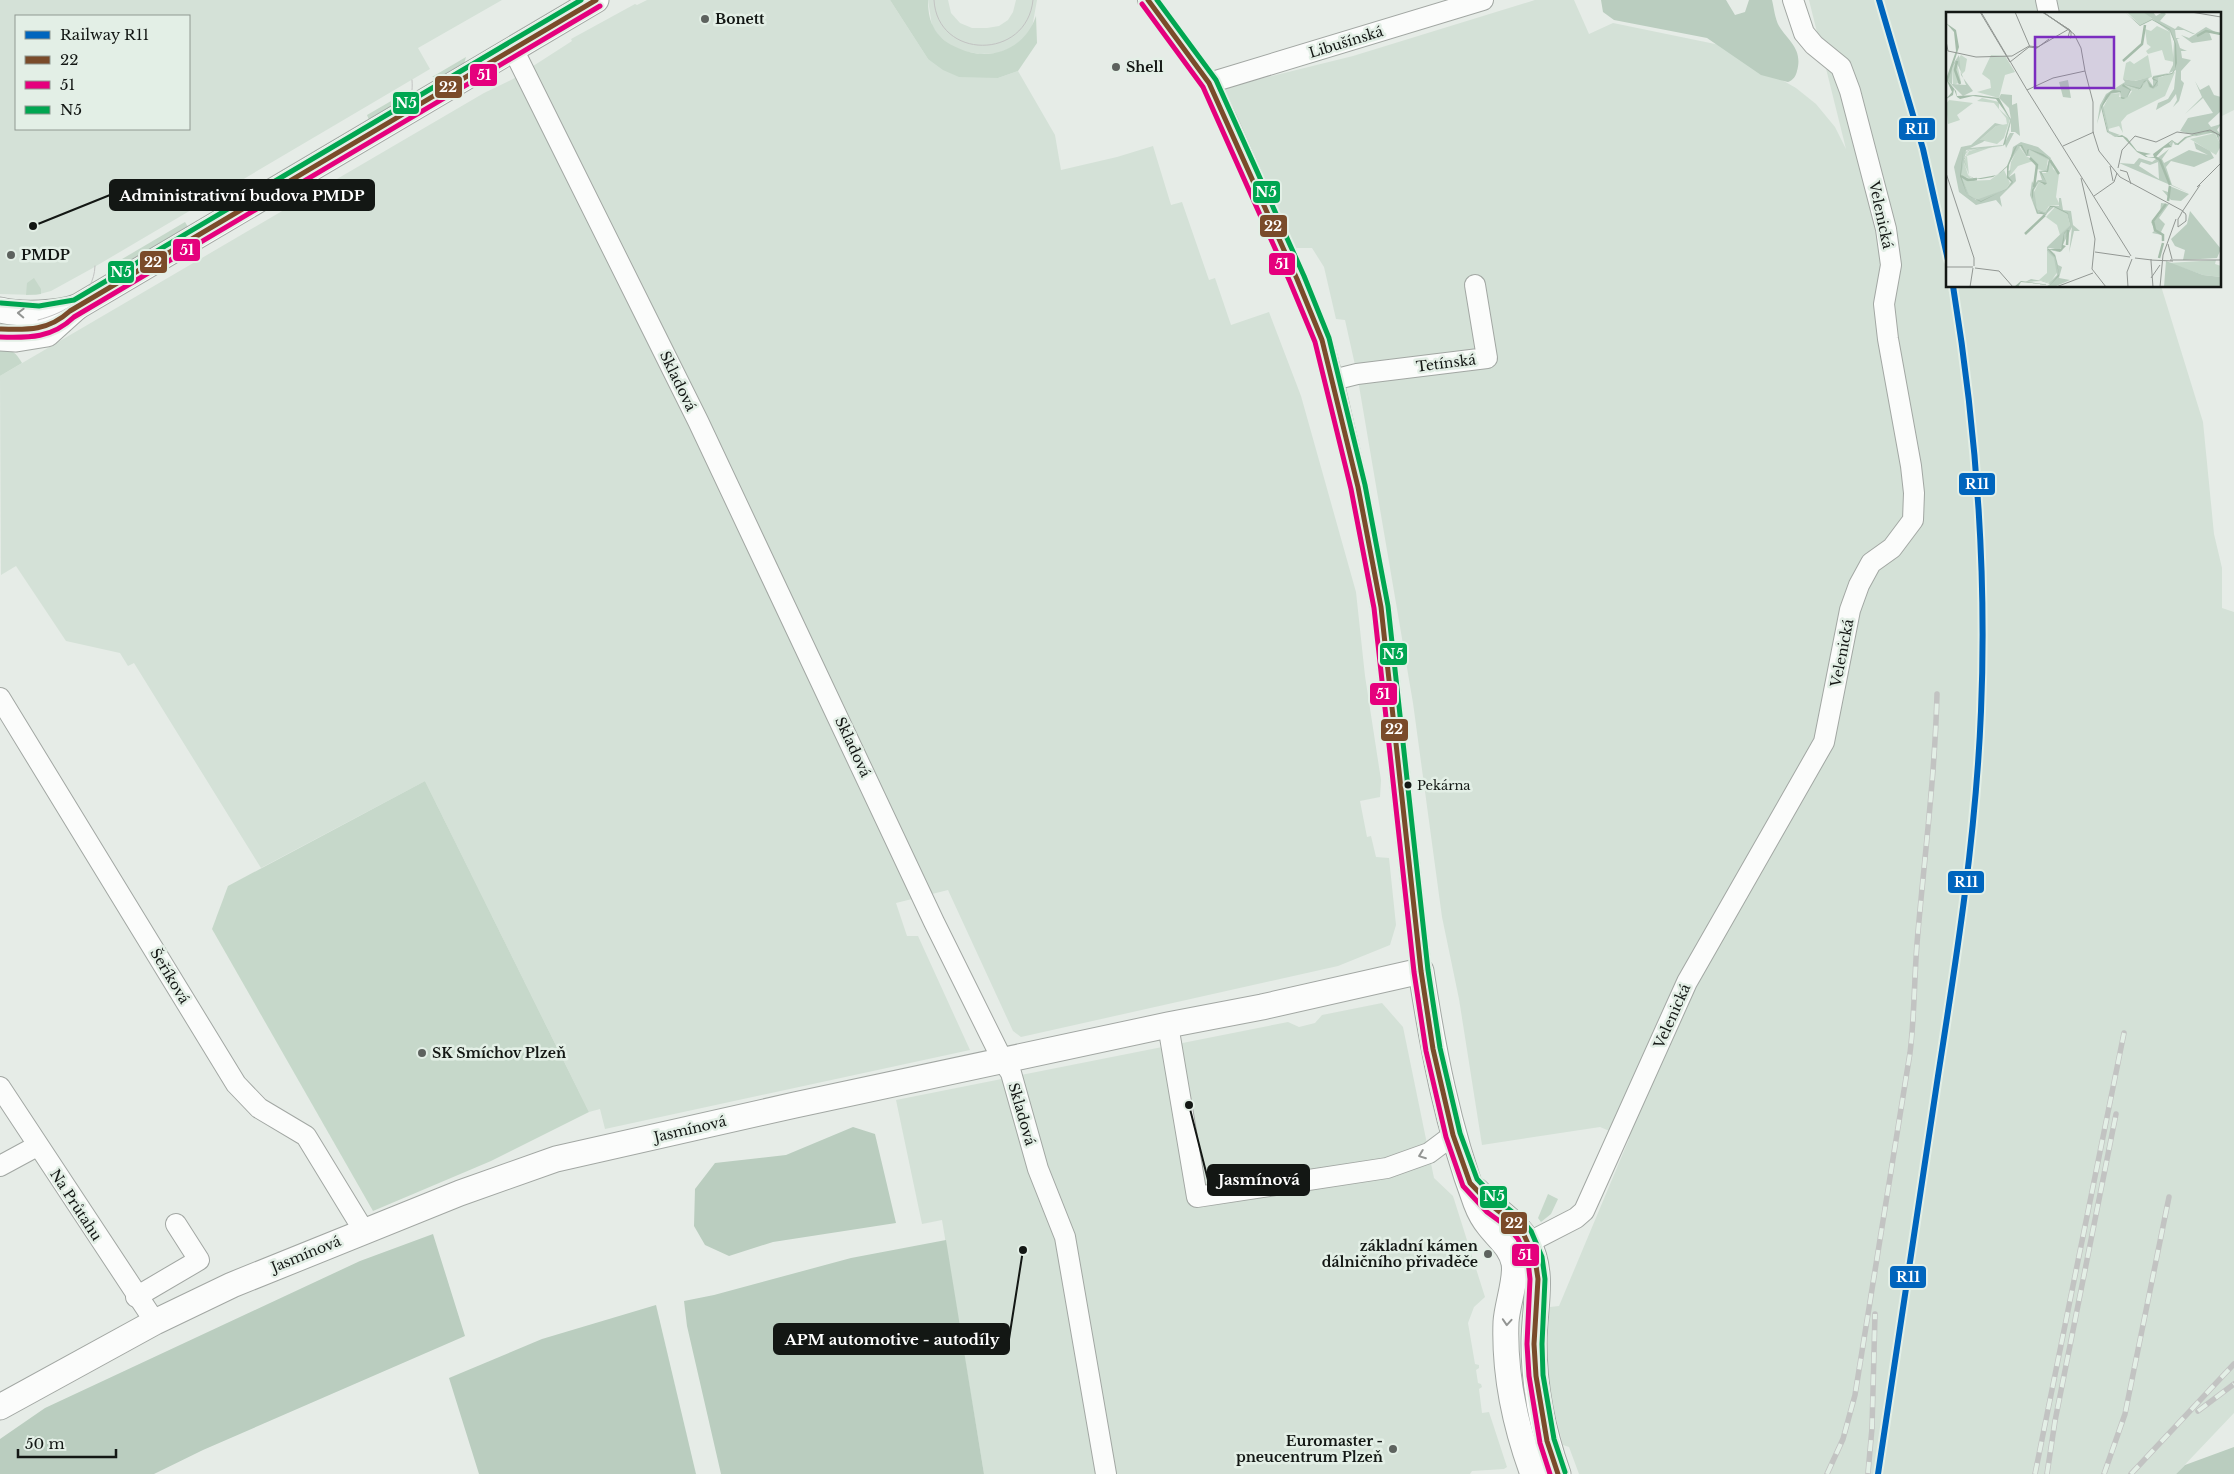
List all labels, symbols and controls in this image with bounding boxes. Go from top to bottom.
place label: Bonett [715,10,765,28]
inset map [1946,12,2222,288]
marker: Bonett [699,13,711,25]
legend [15,15,190,130]
street label: Libušínská [1307,22,1386,62]
text: Railway R11 [60,25,149,44]
text: 22 [60,50,78,69]
place label: Shell [1126,58,1163,76]
marker: Shell [1110,61,1122,73]
line badge: 51 [469,63,498,87]
text: 51 [477,66,491,84]
text: 51 [60,75,75,94]
line badge: 22 [434,75,463,99]
text: 22 [439,78,457,96]
line badge: N5 [392,91,420,115]
text: N5 [395,94,417,112]
text: N5 [60,100,82,119]
line badge: R11 [1898,117,1936,141]
text: R11 [1905,120,1929,138]
street label: Velenická [1865,179,1897,251]
callout: Administrativní budova PMDP [110,180,374,210]
line badge: N5 [1252,180,1281,204]
text: N5 [1255,183,1277,201]
text: Administrativní budova PMDP [119,186,365,205]
line badge: 22 [1259,214,1288,238]
text: 22 [1264,217,1282,235]
line badge: 51 [172,238,201,262]
text: 51 [180,241,194,259]
place label: PMDP [21,246,70,264]
marker: PMDP [5,249,17,261]
line badge: 22 [139,250,168,274]
line badge: 51 [1268,252,1296,276]
text: 22 [144,253,162,271]
text: 51 [1275,255,1289,273]
line badge: N5 [107,260,135,284]
text: N5 [110,263,132,281]
one-way arrow [17,308,25,319]
street label: Skladová [656,348,700,414]
street label: Tetínská [1415,350,1477,376]
line badge: R11 [1958,472,1996,496]
text: R11 [1965,475,1989,493]
street label: Velenická [1826,617,1857,689]
line badge: N5 [1379,642,1408,666]
text: N5 [1382,645,1404,663]
line badge: 51 [1369,682,1398,706]
text: 51 [1376,685,1390,703]
street label: Skladová [831,714,875,780]
line badge: 22 [1380,718,1409,742]
text: 22 [1385,720,1403,738]
place label: Pekárna [1417,777,1471,794]
marker: Pekárna [1403,780,1413,790]
line badge: R11 [1947,870,1985,894]
text: R11 [1954,873,1978,891]
street label: Šeříková [146,944,195,1007]
street label: Velenická [1649,981,1694,1052]
place label: SK Smíchov Plzeň [432,1044,566,1062]
marker: SK Smíchov Plzeň [416,1047,428,1059]
street label: Skladová [1004,1081,1040,1148]
street label: Jasmínová [650,1112,728,1147]
one-way arrow [1418,1149,1427,1159]
callout: Jasmínová [1208,1165,1309,1195]
street label: Na Průtahu [46,1166,106,1245]
text: Jasmínová [1215,1170,1300,1189]
line badge: N5 [1479,1185,1508,1209]
text: N5 [1483,1187,1505,1205]
line badge: 22 [1500,1211,1528,1235]
text: 22 [1505,1214,1523,1232]
street label: Jasmínová [267,1232,344,1277]
place label: základní kámen dálničního přivaděče [1322,1237,1478,1271]
line badge: 51 [1511,1243,1540,1267]
text: 51 [1518,1246,1532,1264]
marker: základní kámen dálničního přivaděče [1482,1248,1494,1260]
line badge: R11 [1889,1265,1927,1289]
text: R11 [1896,1268,1920,1286]
one-way arrow [1501,1318,1512,1326]
callout: APM automotive - autodíly [774,1324,1009,1354]
text: APM automotive - autodíly [784,1330,1000,1349]
scale bar [18,1426,115,1458]
place label: Euromaster - pneucentrum Plzeň [1236,1432,1383,1466]
text: 50 m [25,1434,65,1453]
marker: Euromaster - pneucentrum Plzeň [1387,1443,1399,1455]

